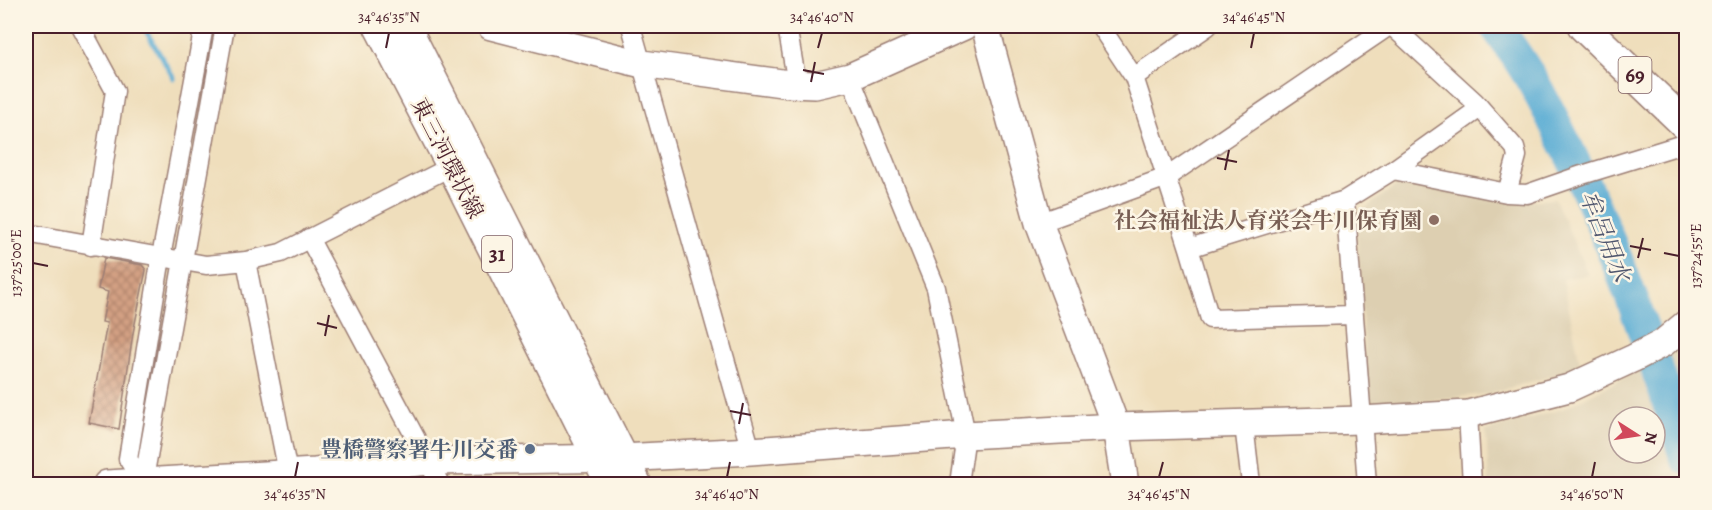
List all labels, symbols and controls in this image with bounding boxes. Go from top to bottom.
text: 34°46'35"N [358,7,420,27]
text: 34°46'40"N [790,7,854,27]
text: 34°46'45"N [1223,7,1285,27]
road number: 69 [1618,57,1652,93]
street label: 東三河環状線 [404,93,490,224]
water label: 牟呂用水 [1572,186,1639,288]
place label: 社会福祉法人育栄会牛川保育園 [1114,206,1422,236]
marker: 社会福祉法人育栄会牛川保育園 [1427,213,1441,227]
text: 137°24'55"E [1686,224,1706,289]
text: 137°25'00"E [6,229,26,297]
road number: 31 [482,236,512,272]
north arrow [1607,405,1667,465]
text: N [1639,430,1663,446]
place label: 豊橋警察署牛川交番 [320,435,518,465]
marker: 豊橋警察署牛川交番 [523,442,537,456]
text: 34°46'35"N [264,484,326,504]
text: 34°46'40"N [695,484,759,504]
text: 34°46'45"N [1128,484,1190,504]
text: 34°46'50"N [1560,484,1624,504]

